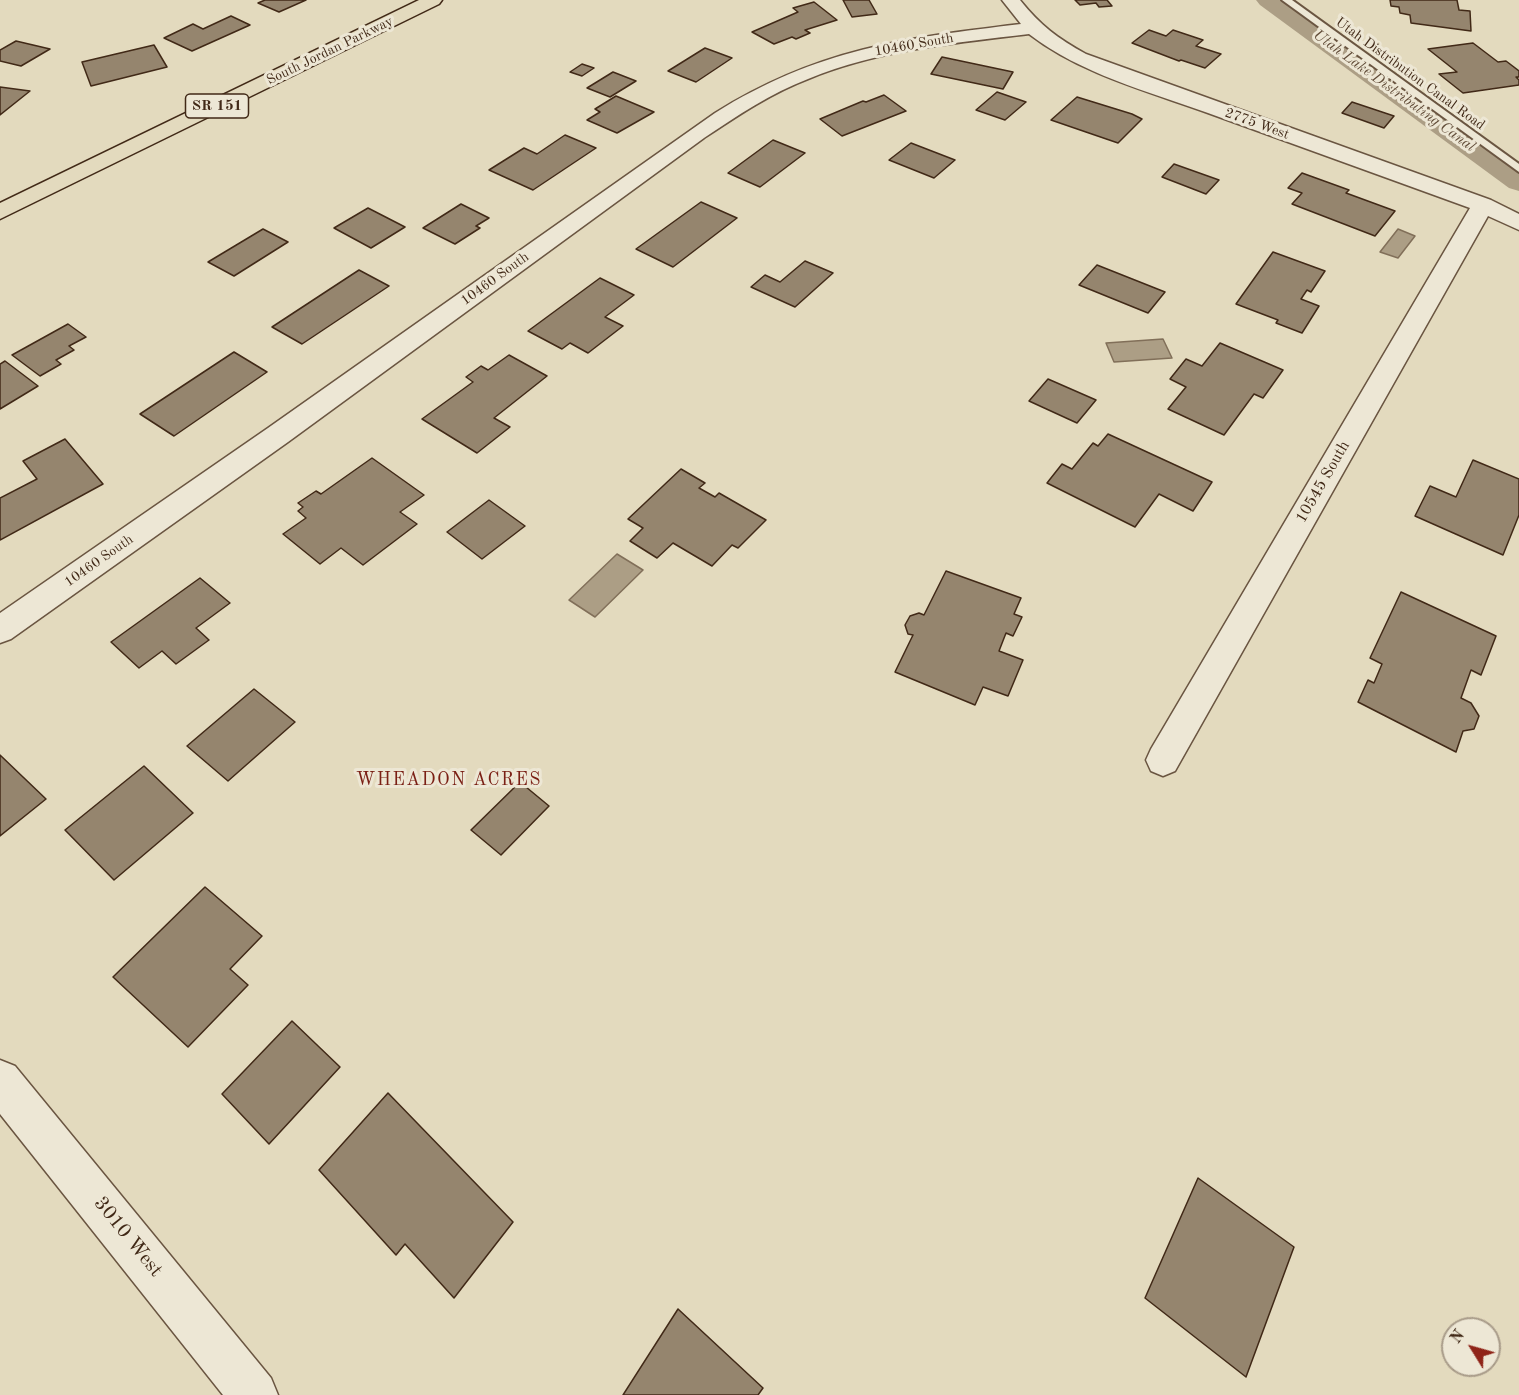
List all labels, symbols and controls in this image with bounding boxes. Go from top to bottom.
street label: South Jordan Parkway [264,13,396,89]
street label: Utah Distribution Canal Road [1332,14,1488,134]
water label: Utah Lake Distributing Canal [1309,26,1479,156]
street label: 10460 South [873,30,955,60]
road number: SR 151 [186,94,248,118]
street label: 2775 West [1222,105,1292,143]
street label: 10460 South [458,249,532,309]
street label: 10545 South [1292,438,1354,526]
street label: 10460 South [61,531,137,591]
district label: WHEADON ACRES [356,769,542,791]
street label: 3010 West [88,1192,168,1282]
north arrow [1441,1317,1501,1377]
text: N [1448,1328,1468,1347]

